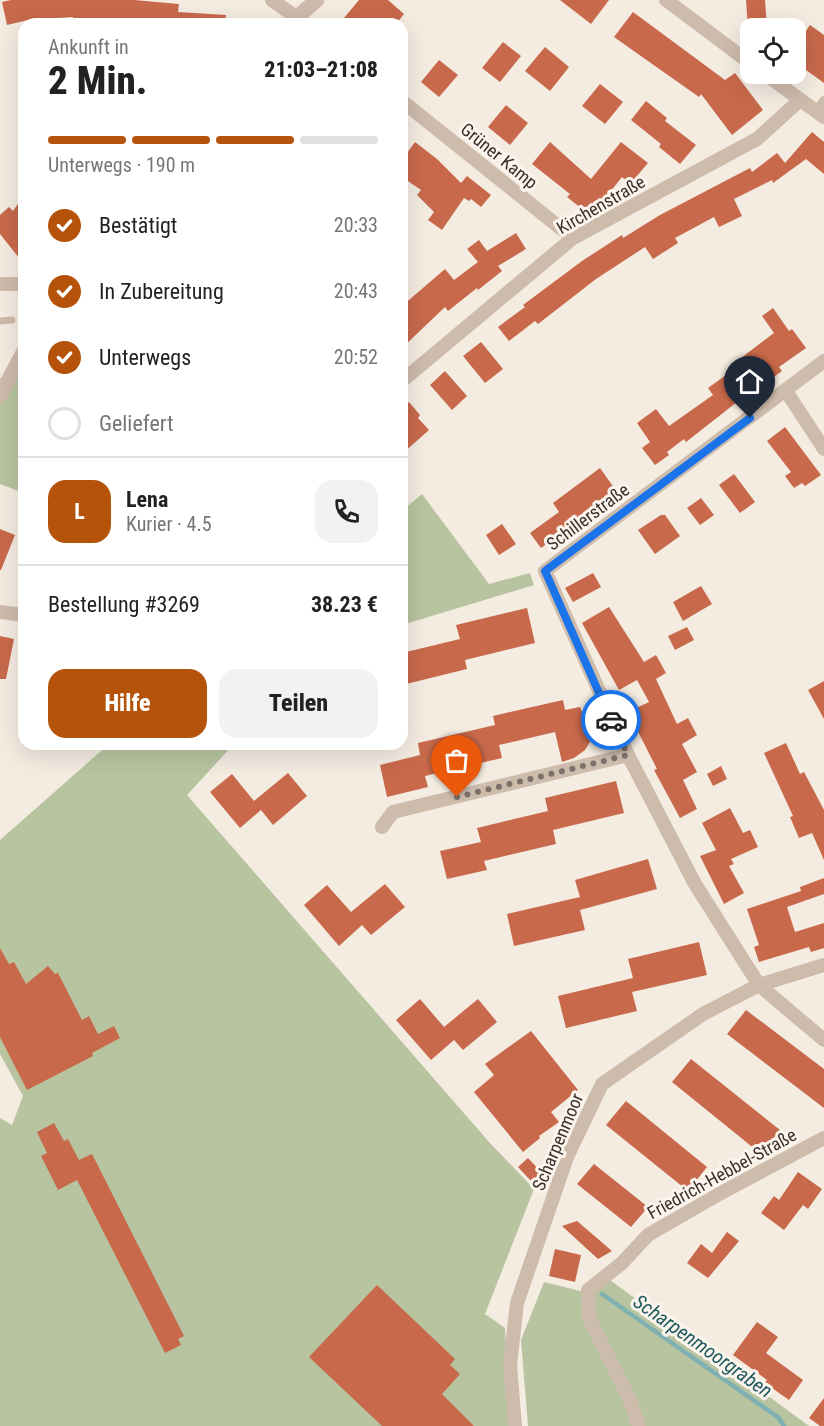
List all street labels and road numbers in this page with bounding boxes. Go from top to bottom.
street label: Grüner Kamp [457,118,542,193]
street label: Kirchenstraße [553,171,649,238]
street label: Schillerstraße [542,479,633,554]
street label: Scharpenmoor [528,1090,588,1194]
street label: Friedrich-Hebbel-Straße [644,1124,800,1223]

